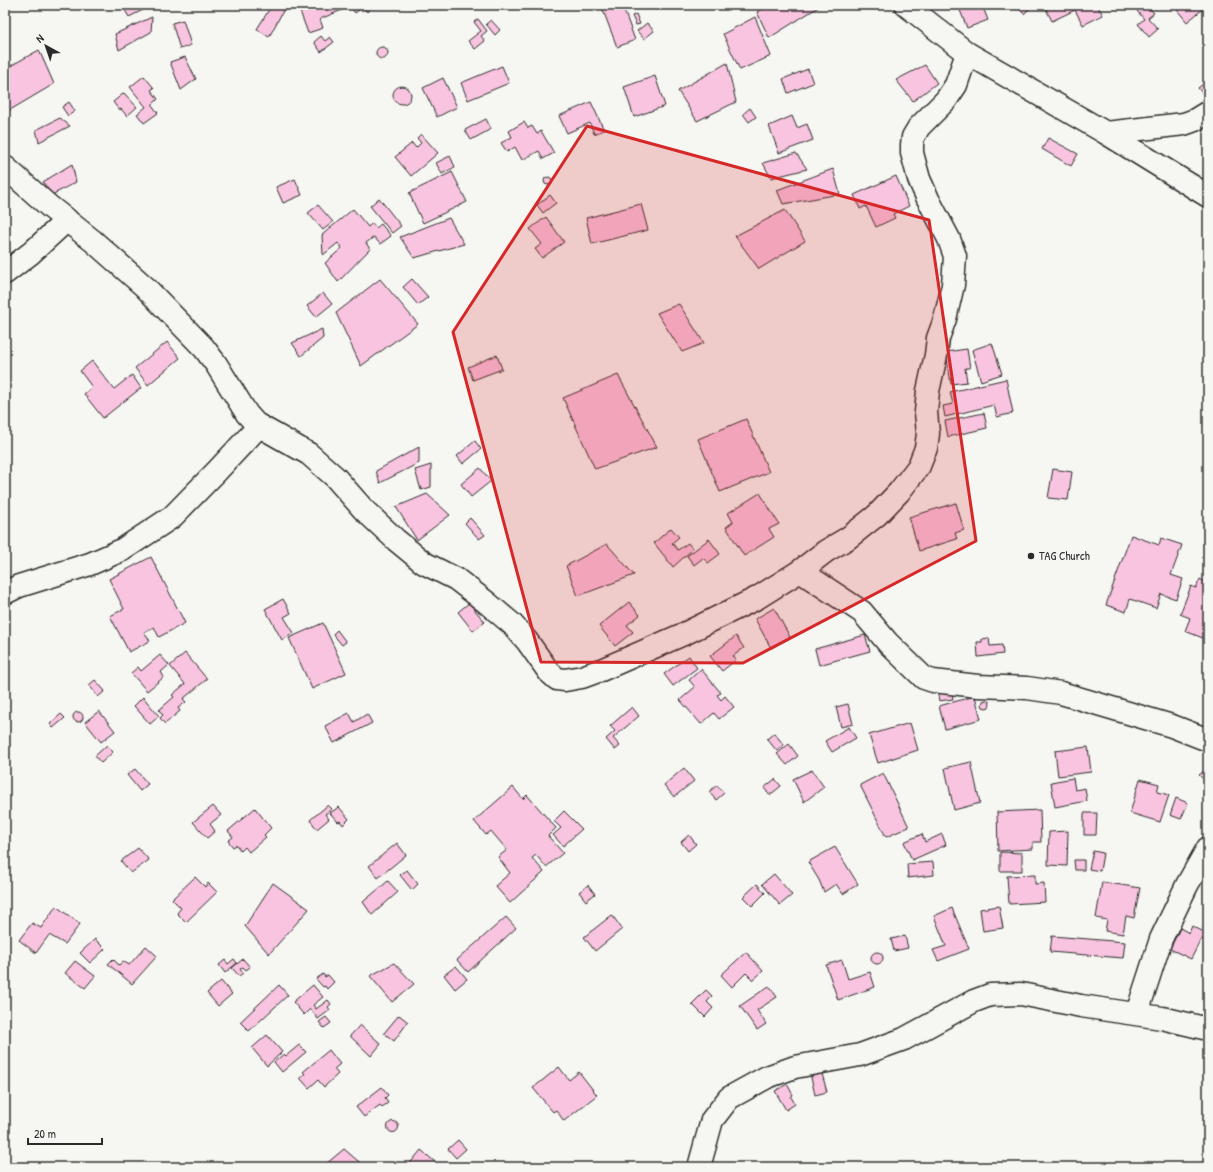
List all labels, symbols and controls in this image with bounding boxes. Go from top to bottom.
north arrow [26,26,66,66]
text: N [33,31,46,46]
place label: TAG Church [1039,547,1090,564]
marker: TAG Church [1026,551,1036,561]
scale bar [28,1120,102,1146]
text: 20 m [34,1125,56,1142]

